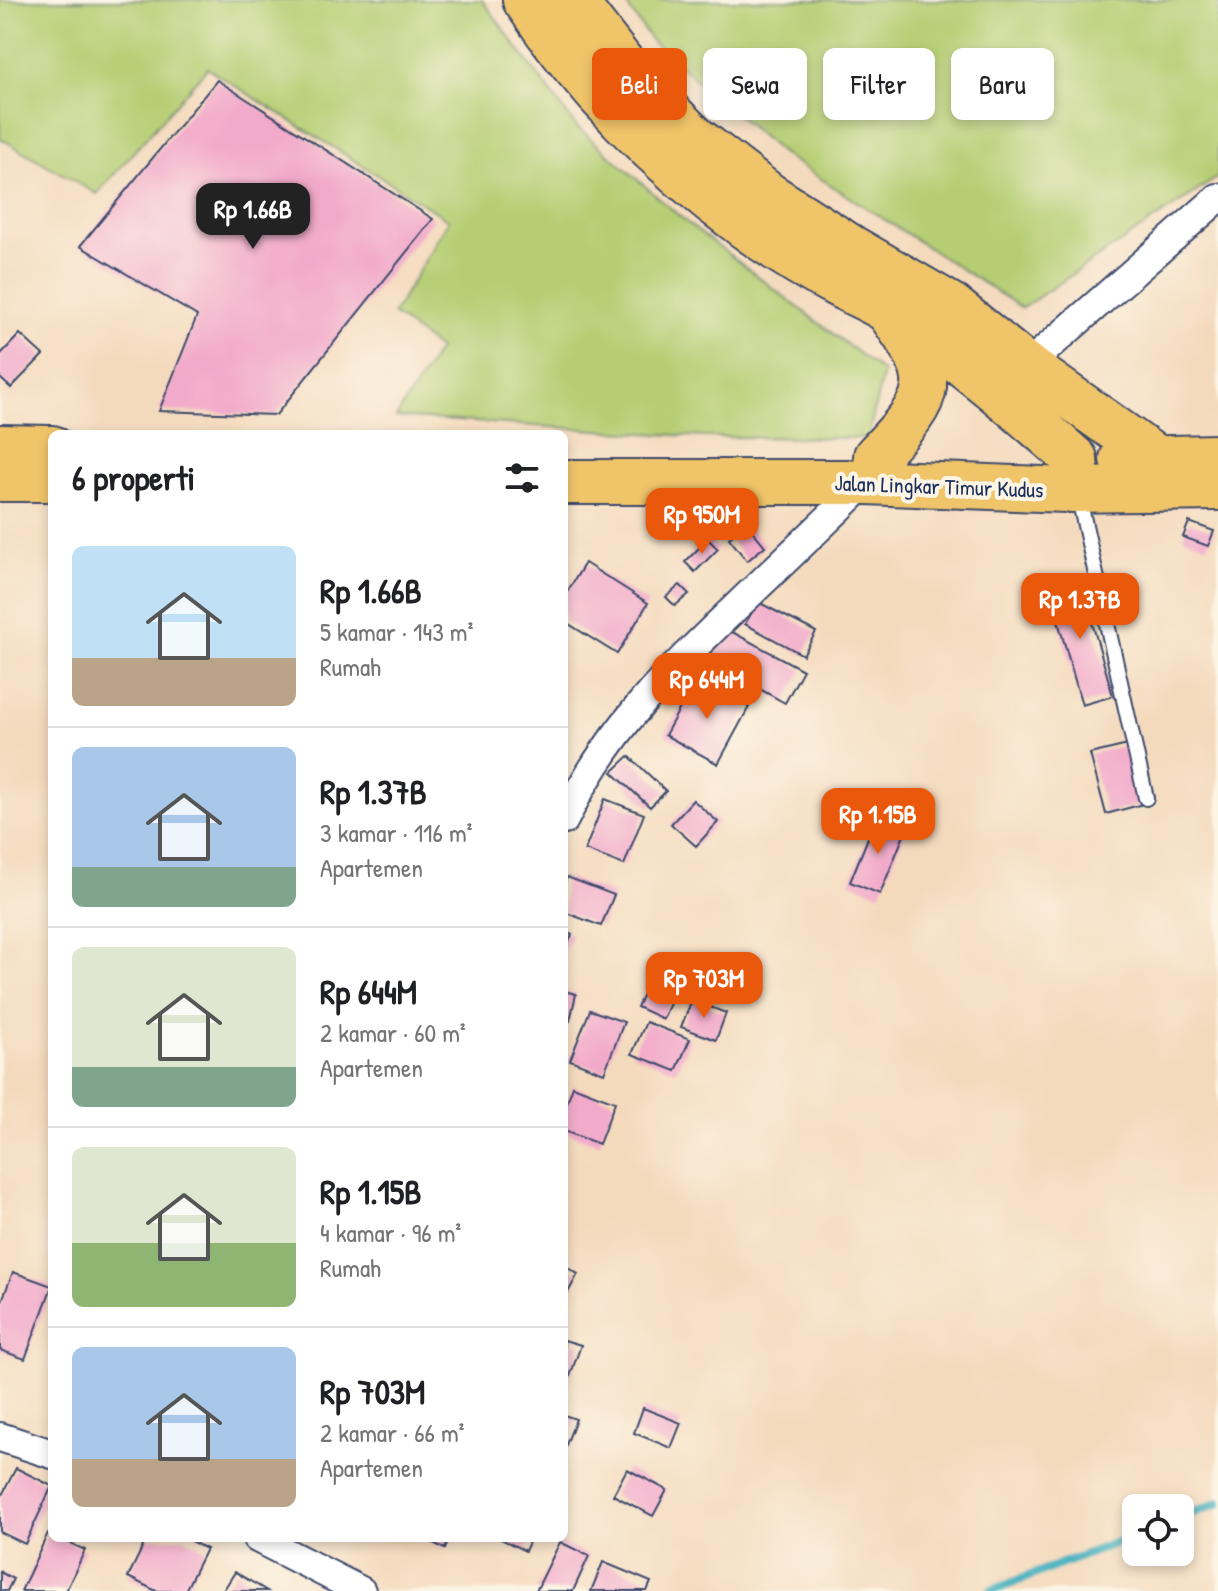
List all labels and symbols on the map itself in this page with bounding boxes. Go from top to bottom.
pin: Rp 1.66B [170,183,336,251]
street label: Jalan Lingkar Timur Kudus [834,467,1044,505]
pin: Rp 950M [628,488,776,556]
pin: Rp 1.37B [997,573,1163,641]
pin: Rp 644M [633,653,781,721]
pin: Rp 1.15B [795,788,961,856]
pin: Rp 703M [630,952,778,1020]

